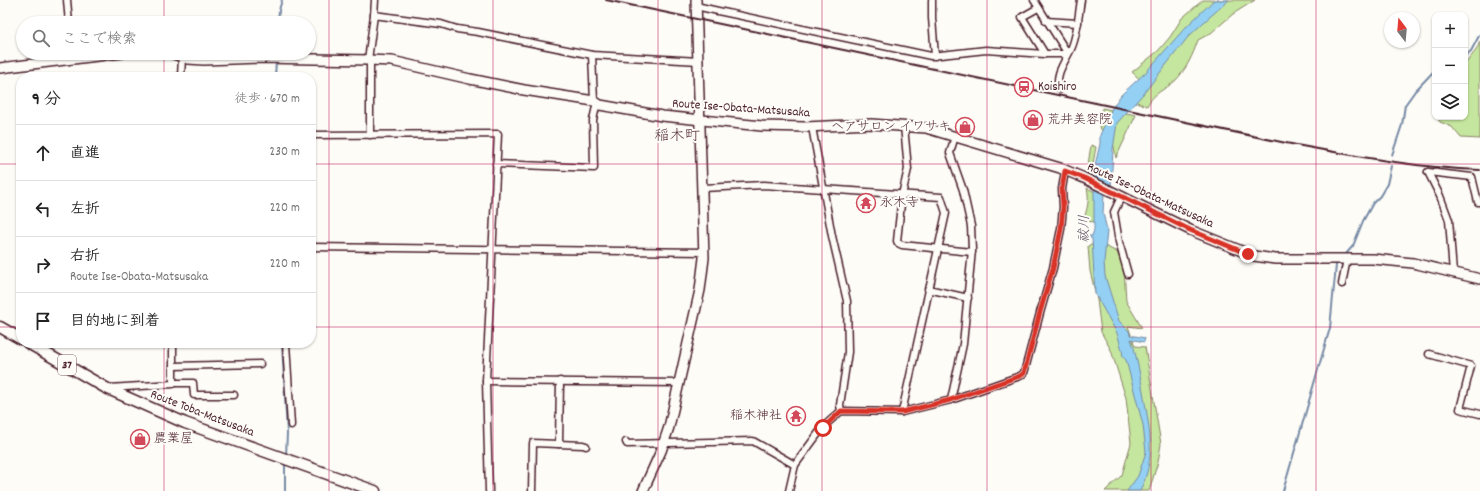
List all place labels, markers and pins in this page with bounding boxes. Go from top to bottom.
station icon: Koishiro [1013,76,1035,98]
place label: Koishiro [1038,78,1077,97]
shop icon: 荒井美容院 [1022,109,1044,131]
place label: 荒井美容院 [1047,111,1112,130]
shop icon: ヘアサロン イワサキ [954,116,976,138]
place label: ヘアサロン イワサキ [831,118,951,137]
temple icon: 永木寺 [855,192,877,214]
place label: 永木寺 [880,194,919,213]
temple icon: 稲木神社 [785,405,807,427]
place label: 稲木神社 [730,407,782,426]
shop icon: 農業屋 [129,428,151,450]
place label: 農業屋 [154,430,193,449]

